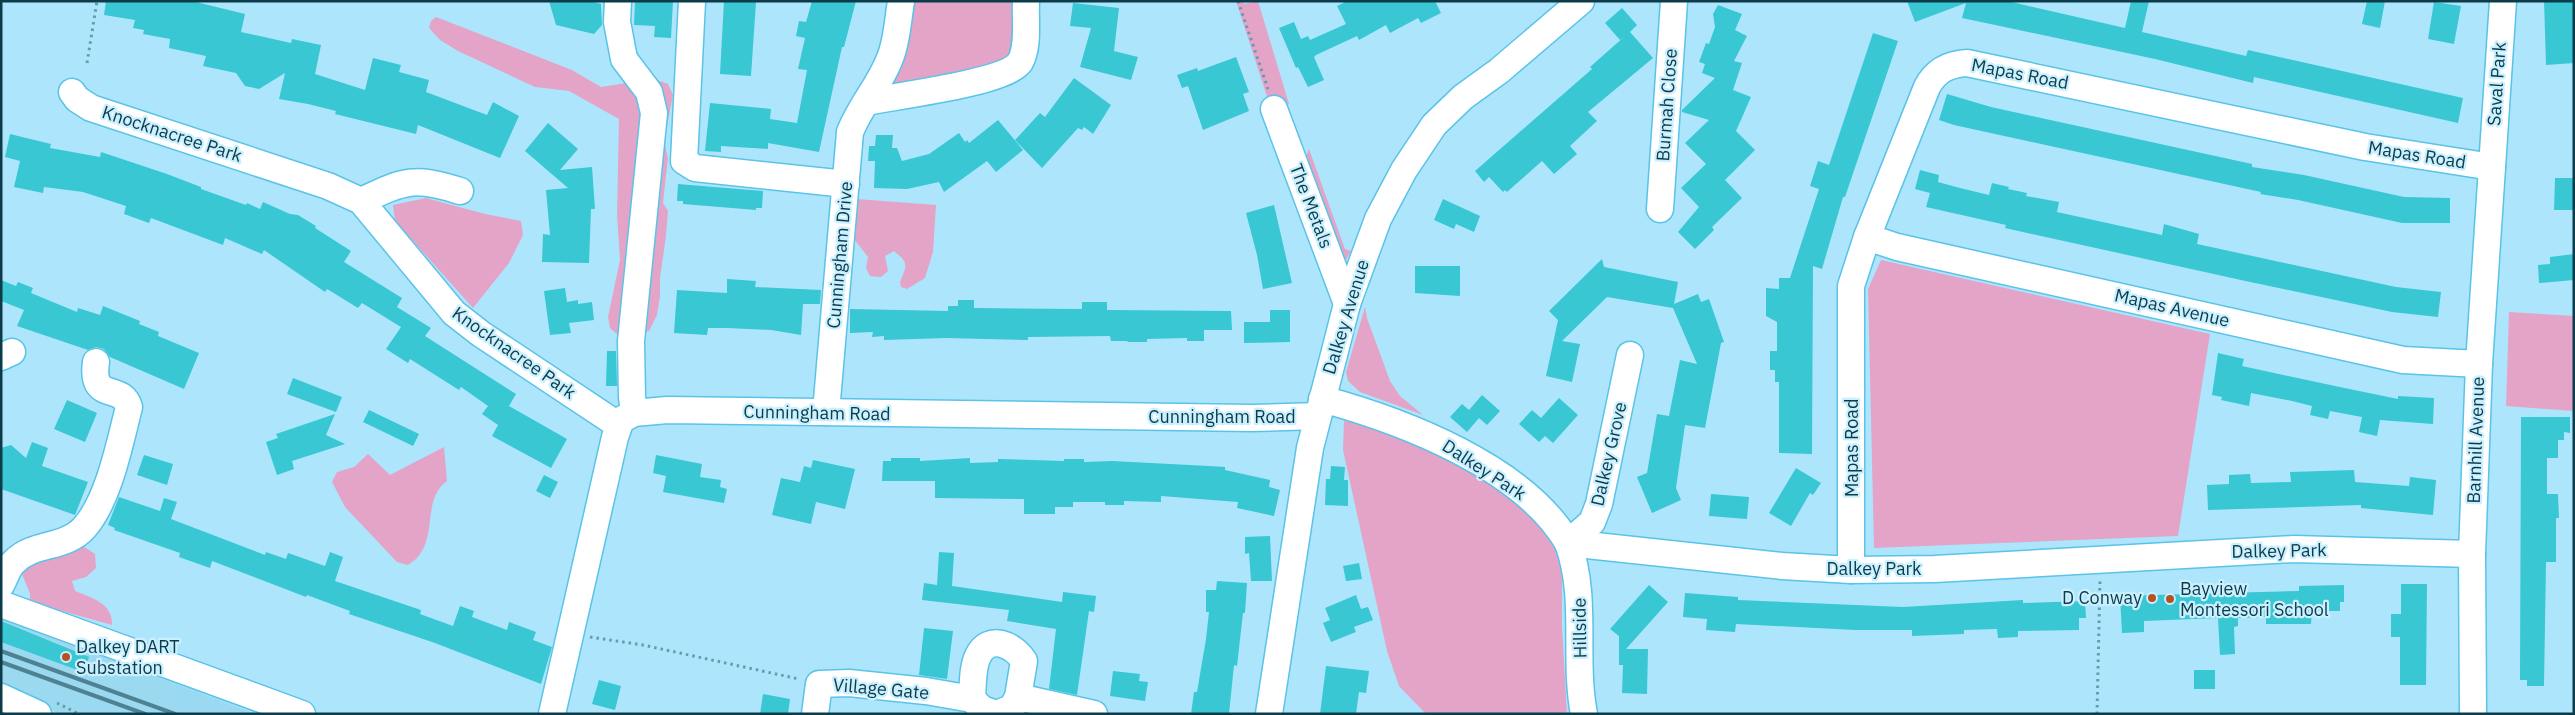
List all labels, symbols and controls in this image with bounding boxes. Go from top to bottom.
street label: Saval Park [2482,41,2511,127]
street label: Burmah Close [1651,48,1682,162]
street label: Mapas Road [1969,53,2071,94]
street label: Knocknacree Park [99,100,246,167]
street label: Mapas Road [2367,135,2468,174]
street label: The Metals [1285,160,1338,251]
street label: Cunningham Drive [822,180,857,330]
street label: Dalkey Avenue [1317,257,1374,377]
street label: Mapas Avenue [2112,283,2232,332]
street label: Knocknacree Park [448,301,581,404]
street label: Barnhill Avenue [2462,376,2489,504]
street label: Dalkey Grove [1585,399,1632,508]
street label: Mapas Road [1840,399,1863,497]
street label: Cunningham Road [743,400,891,425]
street label: Cunningham Road [1148,405,1296,428]
street label: Dalkey Park [1438,434,1531,505]
street label: Dalkey Park [2231,538,2327,563]
street label: Dalkey Park [1826,557,1922,580]
place label: Bayview Montessori School [2180,577,2329,621]
place label: D Conway [2062,586,2142,609]
marker: D Conway [2146,592,2158,604]
marker: Bayview Montessori School [2164,593,2176,605]
street label: Hillside [1567,597,1592,658]
place label: Dalkey DART Substation [76,635,180,679]
marker: Dalkey DART Substation [60,651,72,663]
street label: Village Gate [832,673,930,704]

